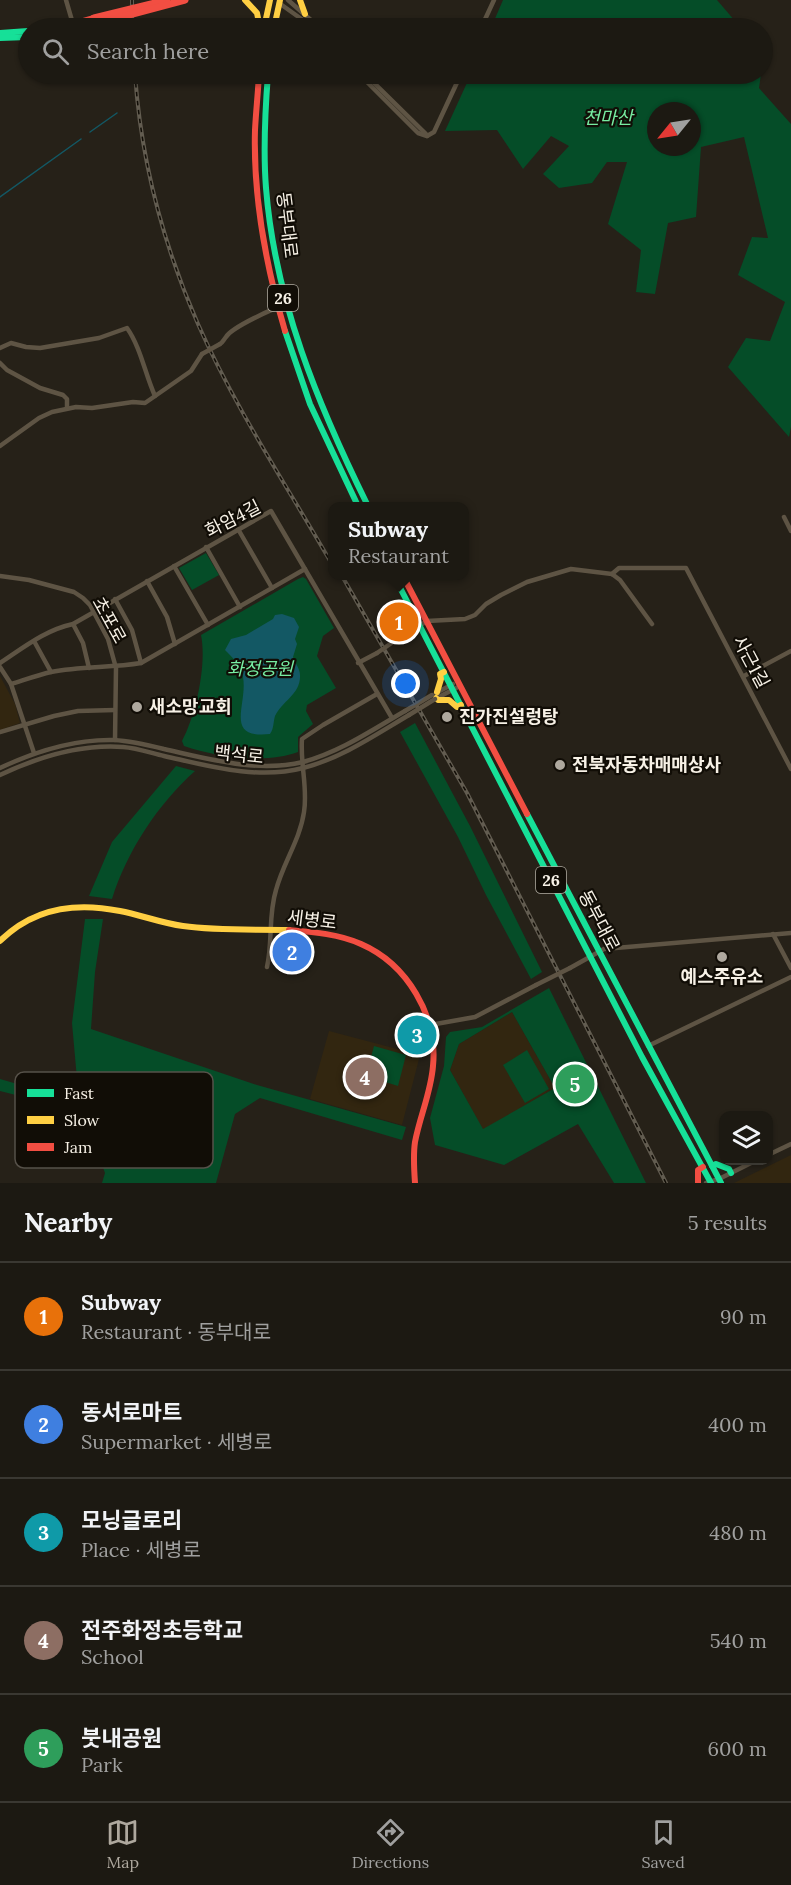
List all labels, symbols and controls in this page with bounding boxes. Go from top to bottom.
search box [18,18,773,84]
icon: search [39,35,72,68]
text: Search here [87,37,209,65]
north arrow [647,102,701,156]
park label: 천마산 [583,106,635,129]
street label: 동부대로 [272,191,303,259]
road number: 26 [268,285,298,311]
street label: 화암4길 [201,495,264,542]
popup [328,502,469,580]
text: Subway [348,515,428,543]
text: Restaurant [348,543,449,568]
street label: 초포로 [87,592,132,647]
pin: 1 [380,600,418,644]
street label: 사근1길 [728,632,775,692]
park label: 화정공원 [227,657,295,680]
your location [391,669,420,698]
place label: 새소망교회 [149,695,232,718]
marker: 새소망교회 [130,700,144,714]
place label: 진가진설렁탕 [459,705,559,728]
marker: 진가진설렁탕 [440,710,454,724]
street label: 백석로 [213,740,265,769]
place label: 전북자동차매매상사 [572,753,721,776]
marker: 전북자동차매매상사 [553,758,567,772]
road number: 26 [536,867,566,893]
street label: 동부대로 [574,886,625,955]
street label: 세병로 [286,905,338,934]
pin: 2 [272,930,312,974]
marker: 예스주유소 [715,950,729,964]
place label: 예스주유소 [681,965,763,988]
pin: 3 [398,1012,436,1058]
pin: 4 [346,1054,385,1100]
pin: 5 [556,1062,594,1106]
legend [15,1072,213,1168]
text: Fast [64,1083,95,1103]
text: Slow [64,1110,100,1130]
map controls [719,1111,773,1165]
button: layers [719,1111,773,1165]
text: Jam [63,1137,92,1157]
text: Nearby [24,1206,112,1239]
text: 5 results [688,1210,767,1235]
text: Subway [81,1288,161,1316]
text: 1 [39,1304,48,1329]
text: 90 m [720,1304,767,1329]
text: Restaurant · 동부대로 [81,1319,271,1344]
text: 동서로마트 [81,1398,182,1426]
text: 2 [38,1412,49,1437]
text: 400 m [708,1412,767,1437]
text: Supermarket · 세병로 [81,1429,272,1454]
text: 모닝글로리 [81,1506,182,1534]
text: 3 [38,1520,49,1545]
text: 480 m [709,1520,767,1545]
text: Place · 세병로 [81,1537,201,1562]
text: 전주화정초등학교 [81,1616,243,1644]
text: 4 [38,1628,49,1653]
text: 540 m [710,1628,767,1653]
text: School [81,1644,144,1669]
text: 붓내공원 [81,1724,162,1752]
text: 5 [38,1736,49,1761]
text: 600 m [707,1736,767,1761]
text: Park [81,1752,123,1777]
tab: Map [106,1816,139,1872]
tab: Directions [352,1816,429,1872]
tab: Saved [641,1816,685,1872]

